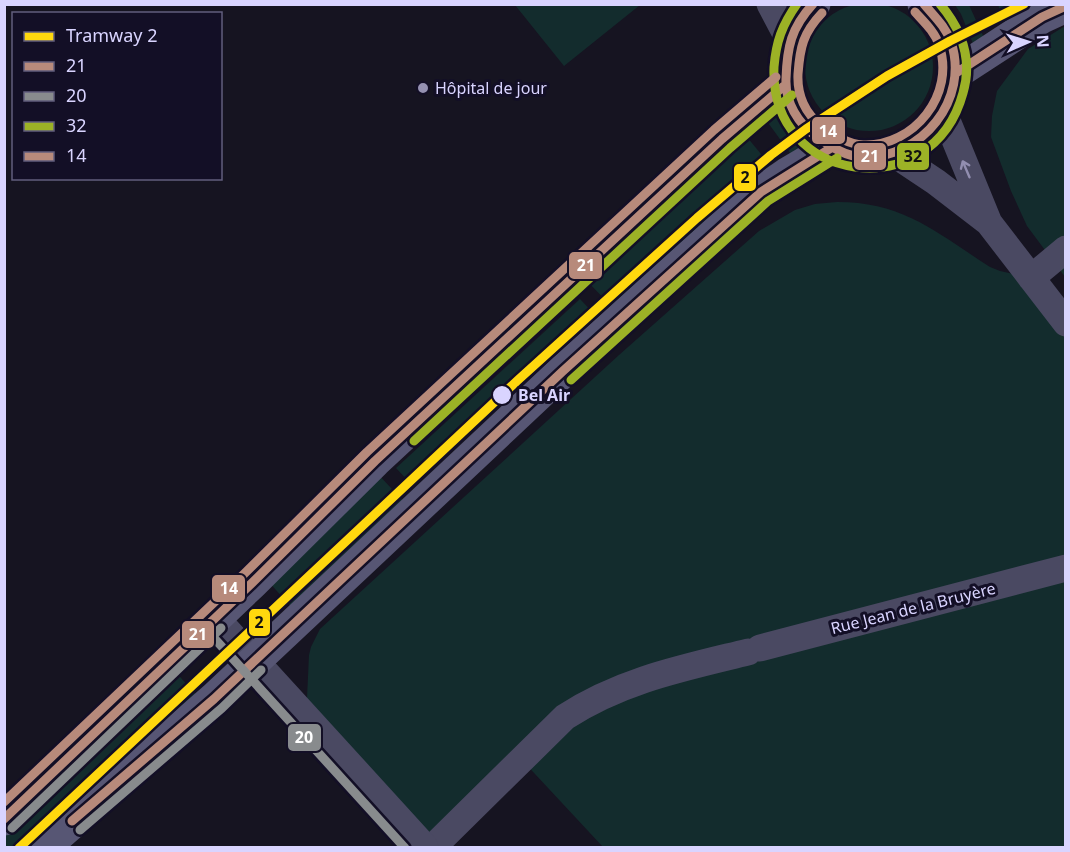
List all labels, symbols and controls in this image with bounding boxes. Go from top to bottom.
legend [12,12,222,180]
north arrow [998,12,1058,72]
text: Tramway 2 [66,23,158,47]
text: N [1032,34,1054,48]
text: 21 [66,53,87,77]
place label: Hôpital de jour [435,77,547,99]
marker: Hôpital de jour [416,81,430,95]
text: 20 [66,83,87,107]
text: 32 [66,113,87,137]
line badge: 14 [811,116,846,145]
text: 14 [819,120,837,142]
line badge: 21 [853,142,887,171]
line badge: 32 [896,142,930,171]
text: 14 [66,143,87,167]
text: 21 [861,145,879,167]
text: 32 [904,145,922,167]
one-way arrow [960,160,971,179]
line badge: 2 [733,163,757,192]
text: 2 [740,166,750,188]
line badge: 21 [568,251,603,280]
text: 21 [577,254,595,276]
marker: Bel Air [491,384,513,406]
place label: Bel Air [518,384,570,406]
line badge: 14 [211,574,246,603]
text: 14 [220,577,238,599]
street label: Rue Jean de la Bruyère [828,577,998,639]
line badge: 2 [248,608,271,637]
text: 2 [254,611,264,633]
line badge: 21 [181,620,215,649]
text: 21 [189,623,207,645]
line badge: 20 [287,723,322,752]
text: 20 [295,726,313,748]

